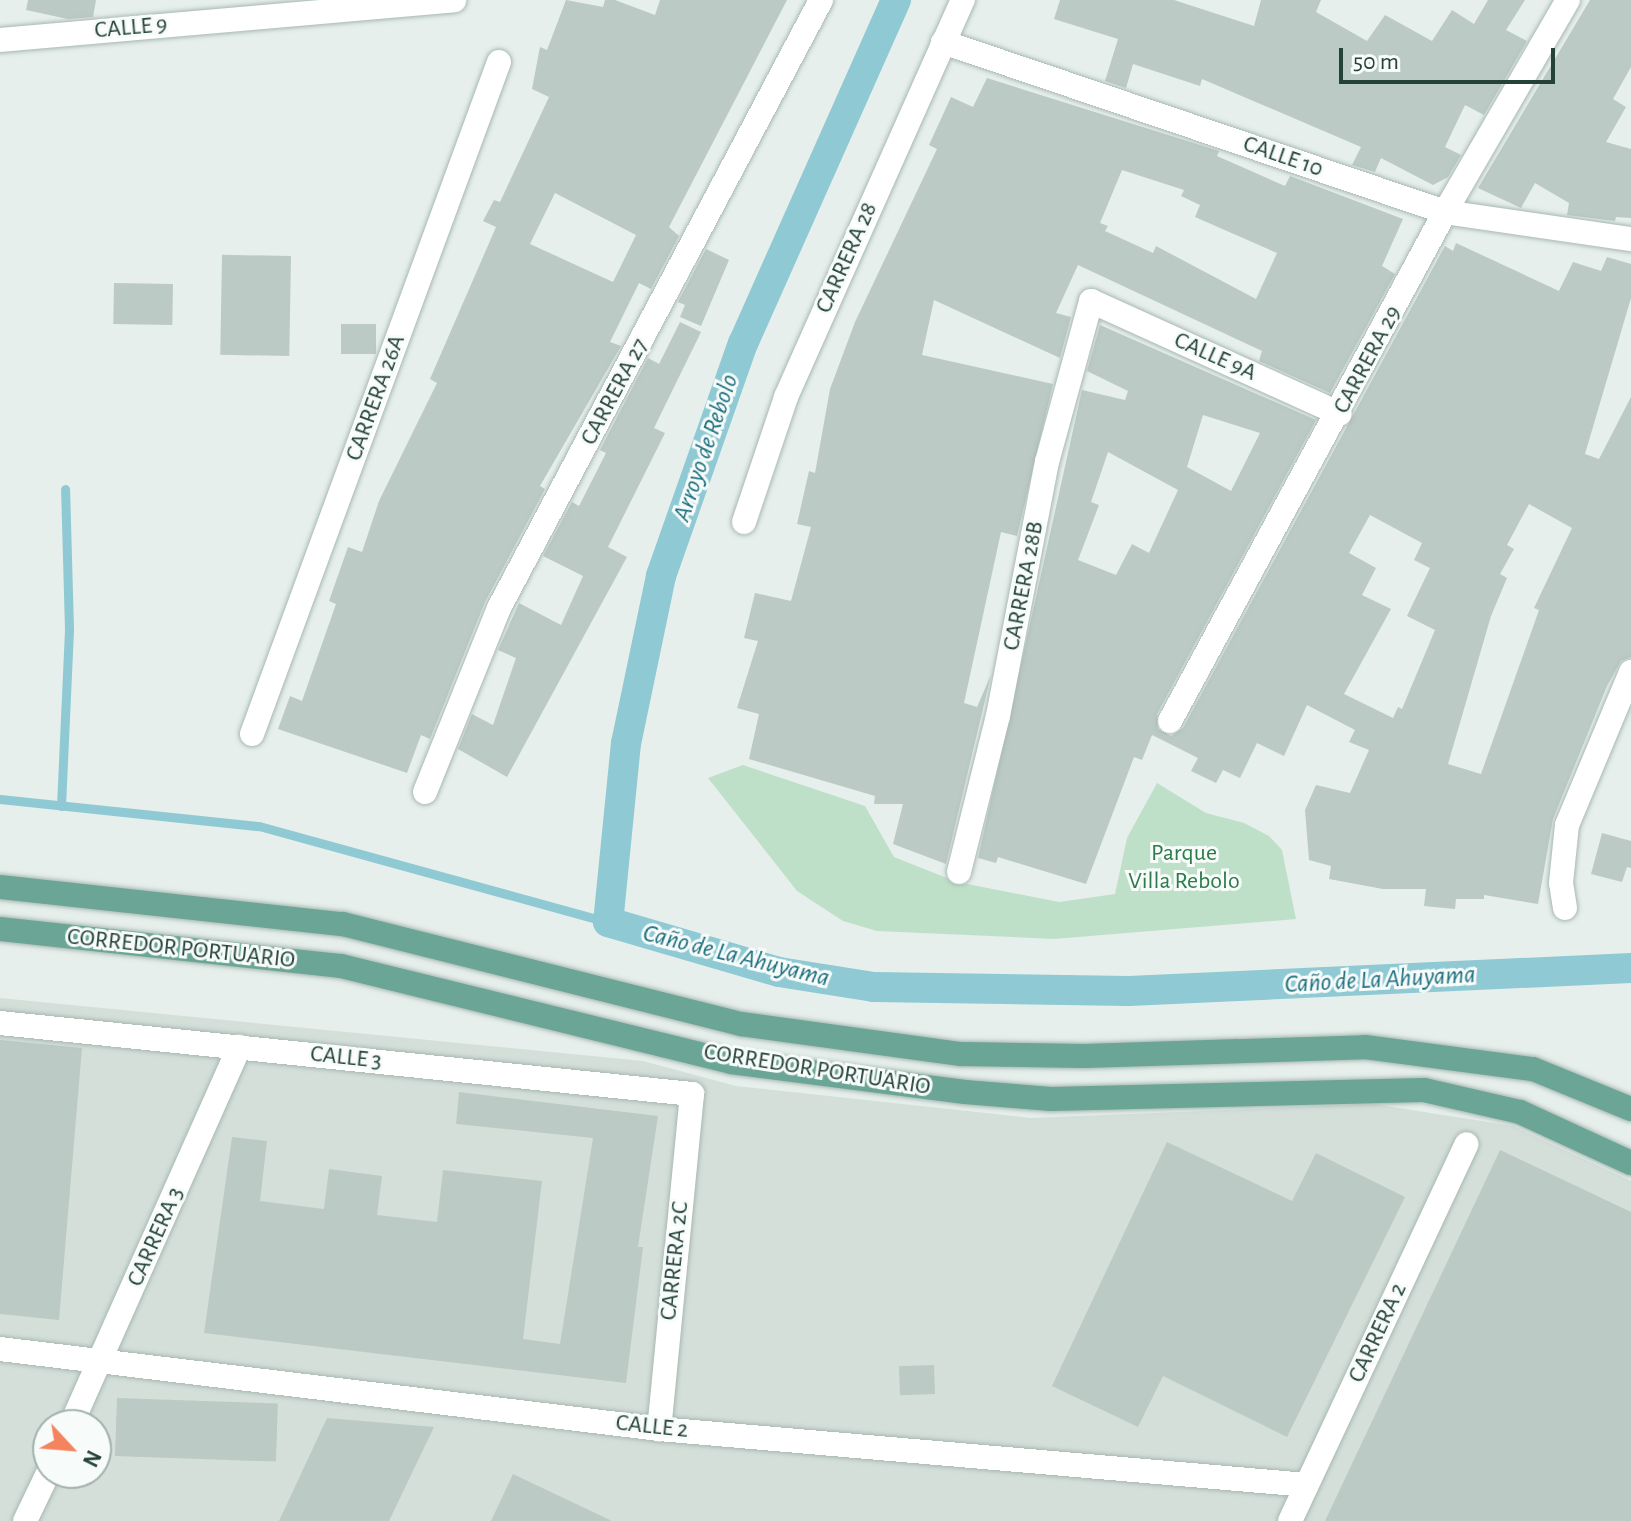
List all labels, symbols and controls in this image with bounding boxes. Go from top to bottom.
street label: CALLE 9 [93,10,169,46]
scale bar [1343,32,1559,82]
text: 50 m [1353,50,1399,74]
street label: CALLE 10 [1239,130,1327,184]
street label: CARRERA 28 [810,198,884,318]
street label: CARRERA 29 [1328,301,1408,419]
street label: CALLE 9A [1169,326,1261,388]
street label: CARRERA 26A [340,331,412,465]
street label: CARRERA 27 [575,334,655,450]
water label: Arroyo de Rebolo [666,370,746,526]
street label: CARRERA 28B [997,519,1051,653]
park label: Parque Villa Rebolo [1128,840,1240,896]
water label: Caño de La Ahuyama [640,918,832,994]
street label: CORREDOR PORTUARIO [66,923,296,975]
water label: Caño de La Ahuyama [1284,959,1476,1001]
street label: CORREDOR PORTUARIO [702,1038,932,1102]
street label: CALLE 3 [309,1040,383,1076]
street label: CARRERA 3 [121,1183,191,1291]
street label: CARRERA 2C [654,1200,696,1322]
street label: CARRERA 2 [1342,1279,1414,1387]
north arrow [32,1409,112,1489]
street label: CALLE 2 [614,1409,690,1445]
text: N [79,1447,105,1470]

